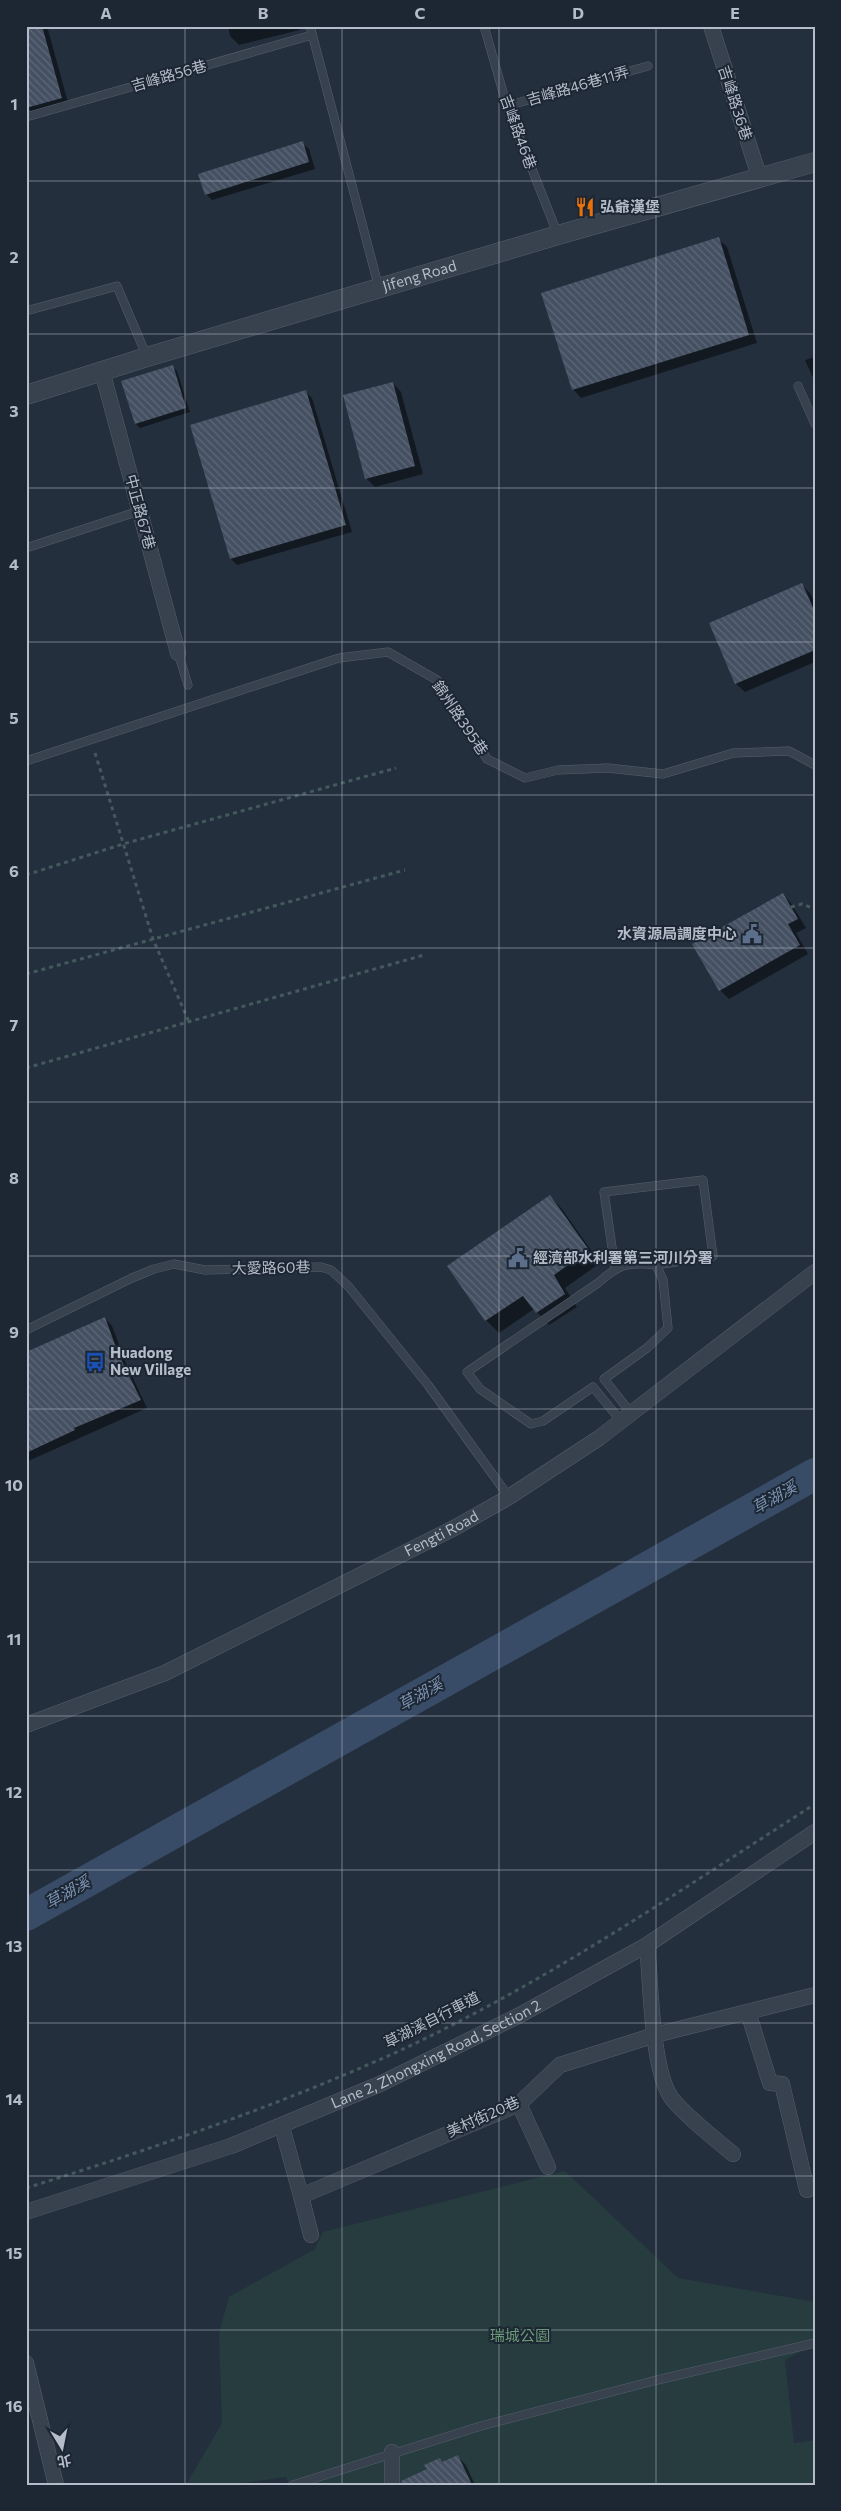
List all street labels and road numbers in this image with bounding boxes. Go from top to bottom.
street label: 吉峰路56巷 [129,56,209,94]
street label: 吉峰路46巷11弄 [524,62,631,108]
street label: 吉峰路36巷 [715,63,757,142]
street label: 吉峰路46巷 [497,92,541,171]
street label: Jifeng Road [380,256,458,295]
street label: 中正路67巷 [122,472,160,551]
street label: 錦州路395巷 [429,677,492,758]
street label: 大愛路60巷 [231,1257,311,1277]
street label: Fengti Road [401,1506,481,1559]
street label: 草湖溪自行車道 [381,1987,482,2051]
street label: Lane 2, Zhongxing Road, Section 2 [328,1995,544,2111]
street label: 美村街20巷 [443,2092,522,2140]

